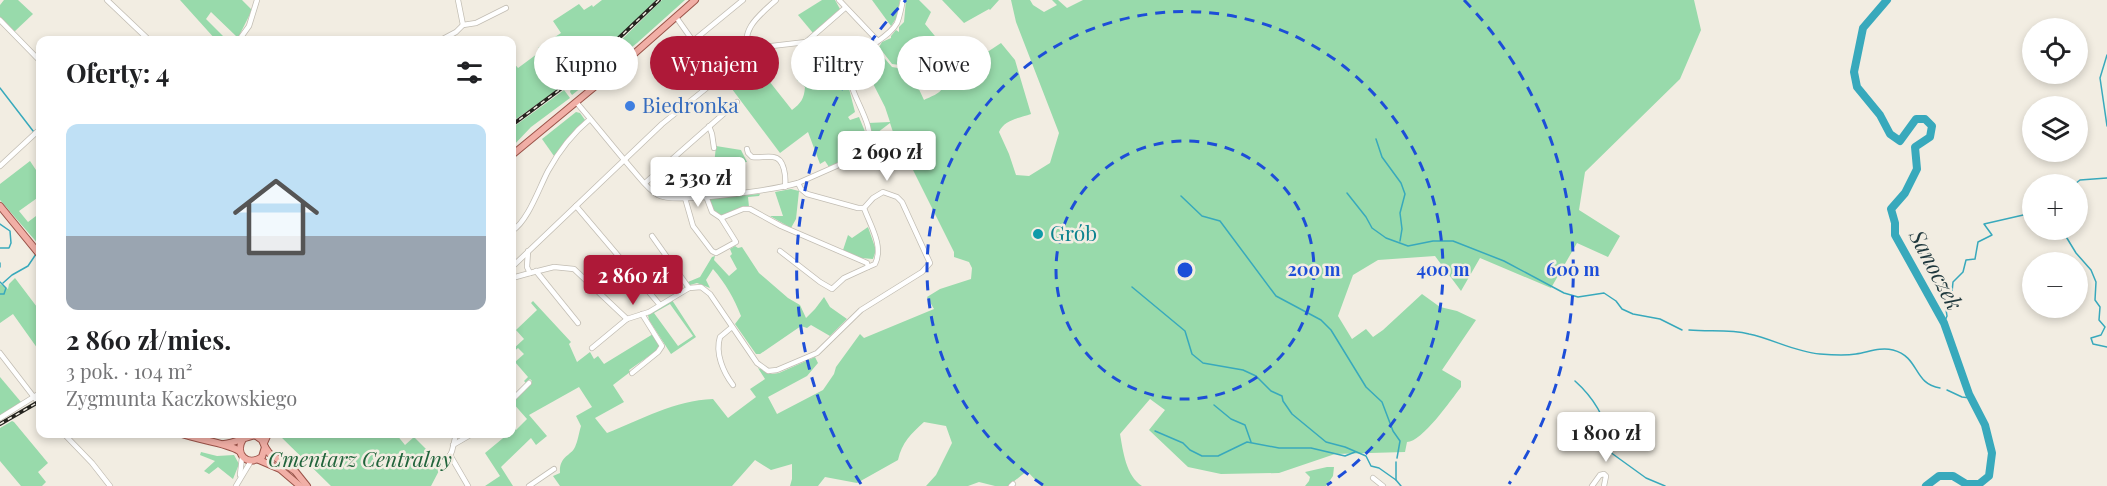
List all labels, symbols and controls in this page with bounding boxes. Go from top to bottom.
map controls [2022,18,2088,318]
button: locate [2022,18,2088,84]
chip: Kupno [534,36,638,90]
chip: Wynajem [650,36,779,90]
chip: Filtry [791,36,885,90]
chip: Nowe [897,36,991,90]
text: Oferty: 4 [66,55,169,90]
icon: filters [453,56,486,89]
place label: Biedronka [642,90,739,118]
button: layers [2022,96,2088,162]
marker: Biedronka [623,99,637,113]
pin: 2 690 zł [825,131,949,182]
text: 2 690 zł [852,137,922,164]
pin: 2 530 zł [636,157,760,208]
icon: home [222,163,330,271]
text: 2 530 zł [664,163,732,190]
button: + [2022,174,2088,240]
place label: Grób [1050,218,1097,246]
water label: Sanoczek [1903,223,1971,315]
marker: Grób [1031,227,1045,241]
button: − [2022,252,2088,318]
pin: 2 860 zł [571,255,695,306]
text: 200 m [1287,257,1341,281]
text: 400 m [1416,257,1470,281]
text: 600 m [1546,257,1601,281]
centre of rings [1175,260,1195,280]
text: 2 860 zł [598,261,668,288]
text: 2 860 zł/mies. [66,322,231,357]
text: 3 pok. · 104 m² [66,357,192,384]
text: Zygmunta Kaczkowskiego [66,384,297,411]
pin: 1 800 zł [1544,412,1668,463]
text: 1 800 zł [1571,418,1641,445]
park label: Cmentarz Centralny [268,444,452,472]

